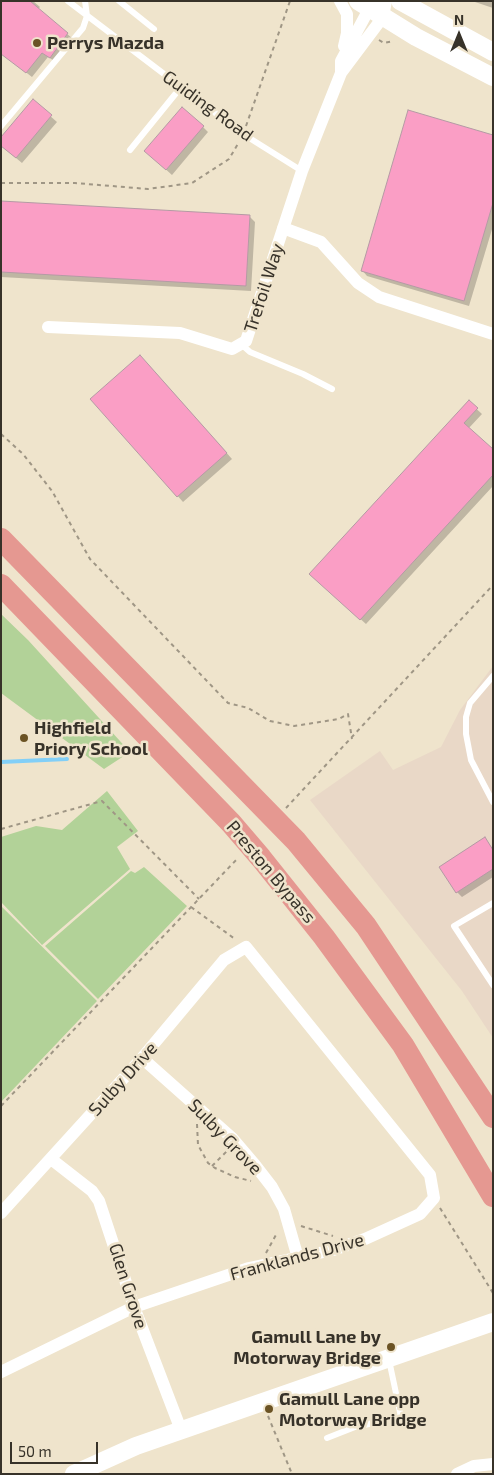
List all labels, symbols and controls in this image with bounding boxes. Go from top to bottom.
north arrow [434,10,484,60]
text: N [454,11,464,28]
place label: Perrys Mazda [47,32,164,54]
marker: Perrys Mazda [31,37,43,49]
street label: Guiding Road [158,66,258,146]
street label: Trefoil Way [239,241,289,335]
place label: Highfield Priory School [34,717,148,760]
marker: Highfield Priory School [18,732,30,744]
street label: Preston Bypass [222,816,320,928]
street label: Sulby Drive [84,1038,162,1120]
street label: Sulby Grove [184,1095,266,1179]
street label: Franklands Drive [228,1229,366,1285]
street label: Glen Grove [104,1241,152,1331]
place label: Gamull Lane by Motorway Bridge [233,1326,381,1368]
marker: Gamull Lane by Motorway Bridge [385,1341,397,1353]
place label: Gamull Lane opp Motorway Bridge [279,1388,427,1430]
marker: Gamull Lane opp Motorway Bridge [263,1403,275,1415]
scale bar [12,1432,100,1464]
text: 50 m [18,1442,52,1460]

